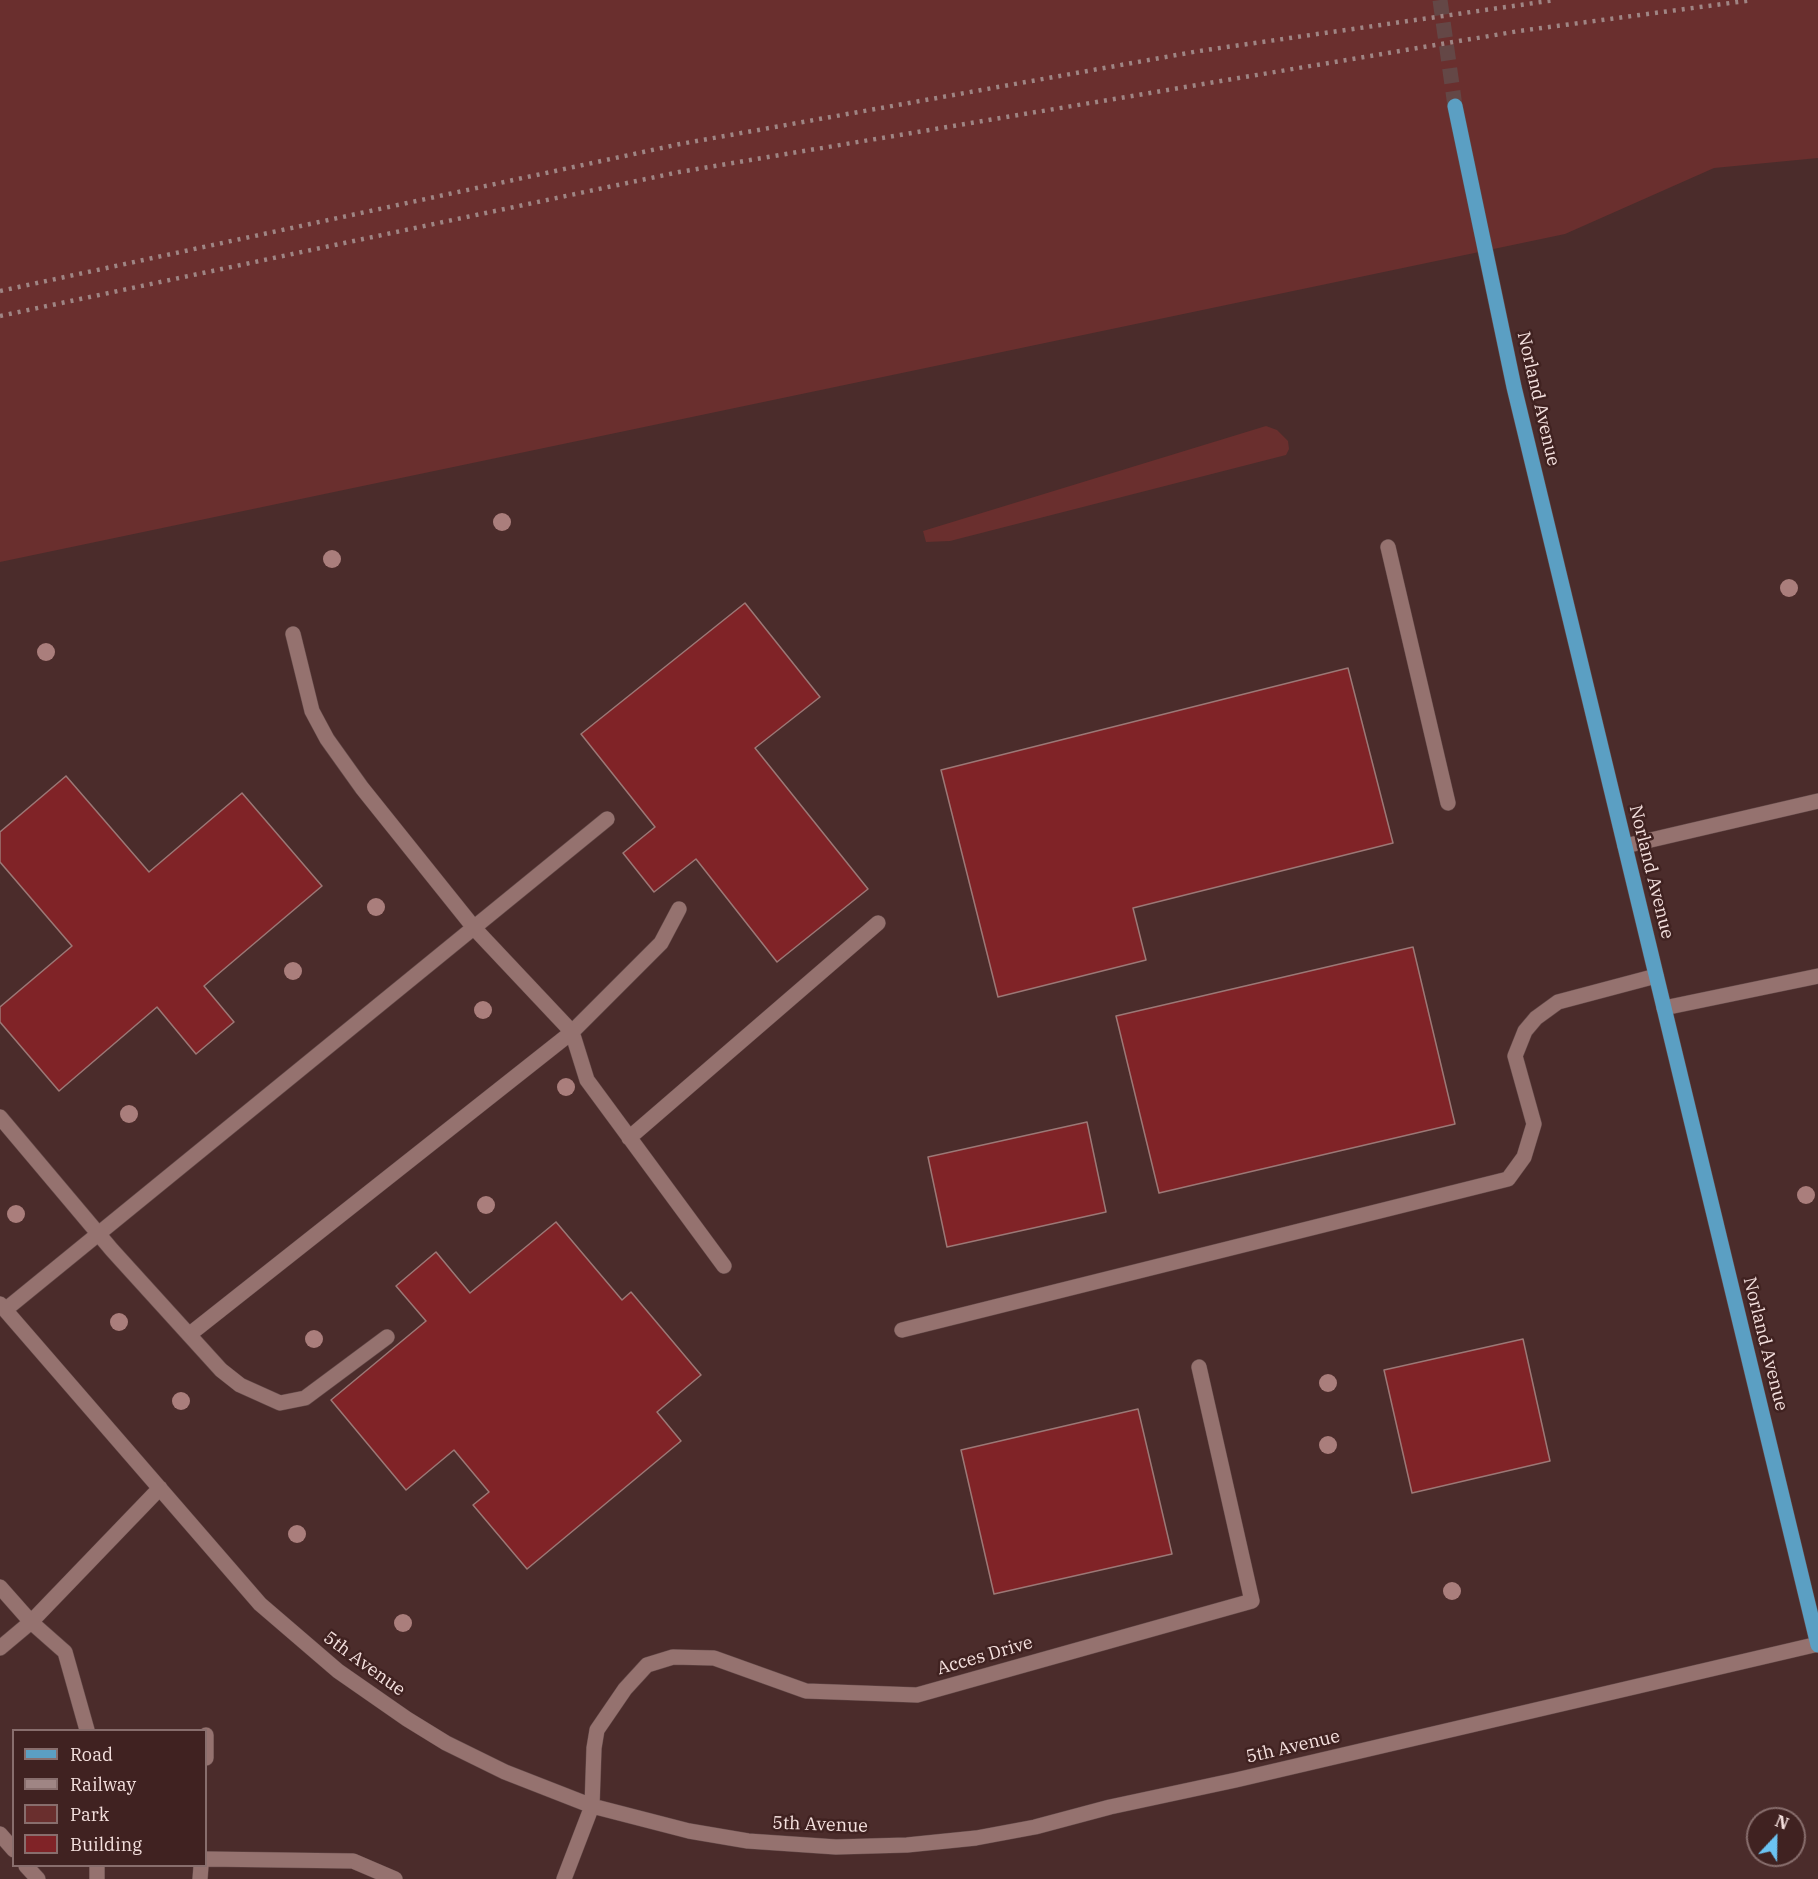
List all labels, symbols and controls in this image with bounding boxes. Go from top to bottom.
street label: Norland Avenue [1512,330,1564,468]
street label: Norland Avenue [1624,803,1678,941]
street label: Norland Avenue [1738,1275,1792,1413]
street label: 5th Avenue [319,1627,409,1701]
street label: Acces Drive [935,1632,1035,1680]
street label: 5th Avenue [1244,1726,1342,1768]
legend [12,1729,207,1867]
text: Road [70,1743,113,1766]
text: Railway [70,1773,136,1796]
text: Park [70,1803,109,1826]
north arrow [1746,1807,1806,1867]
text: N [1772,1811,1792,1834]
street label: 5th Avenue [772,1813,868,1837]
text: Building [70,1833,142,1856]

